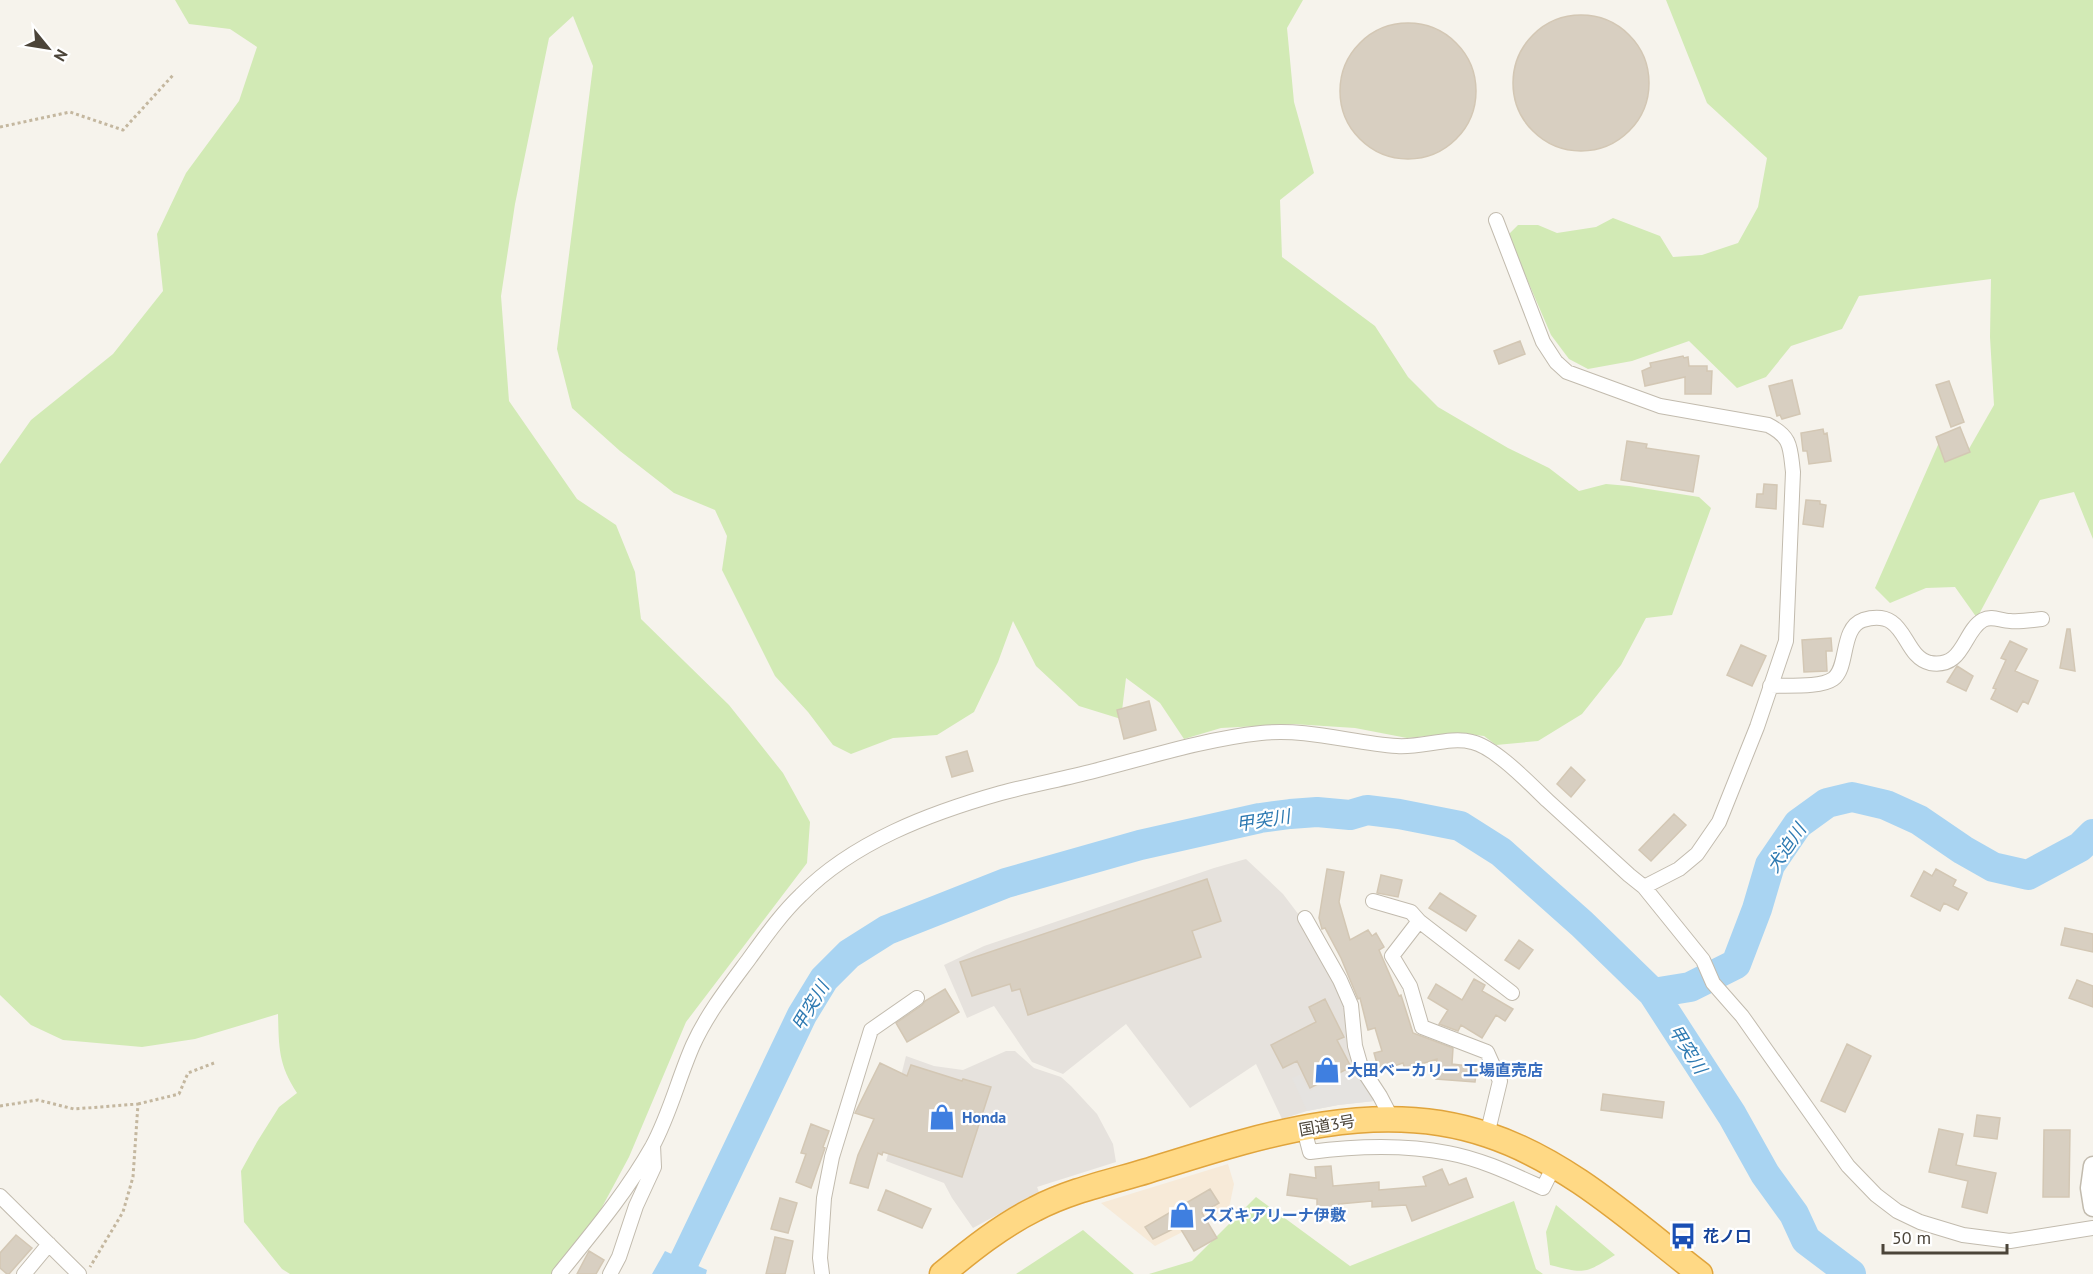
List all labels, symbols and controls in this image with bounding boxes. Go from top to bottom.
north arrow [18,18,78,78]
text: N [50,46,72,65]
water label: 甲突川 [1235,804,1293,836]
water label: 犬迫川 [1761,818,1812,877]
water label: 甲突川 [786,975,835,1035]
water label: 甲突川 [1664,1020,1713,1080]
shop icon: 大田ベーカリー 工場直売店 [1312,1055,1342,1085]
place label: 大田ベーカリー 工場直売店 [1347,1060,1543,1080]
shop icon: Honda [927,1102,957,1132]
place label: Honda [962,1107,1006,1127]
street label: 国道3号 [1297,1110,1357,1140]
shop icon: スズキアリーナ伊敷 [1167,1200,1197,1230]
place label: スズキアリーナ伊敷 [1202,1205,1346,1225]
scale bar [1883,1217,2008,1255]
bus stop icon: 花ノ口 [1668,1221,1698,1251]
place label: 花ノ口 [1703,1226,1751,1246]
text: 50 m [1892,1226,1931,1249]

